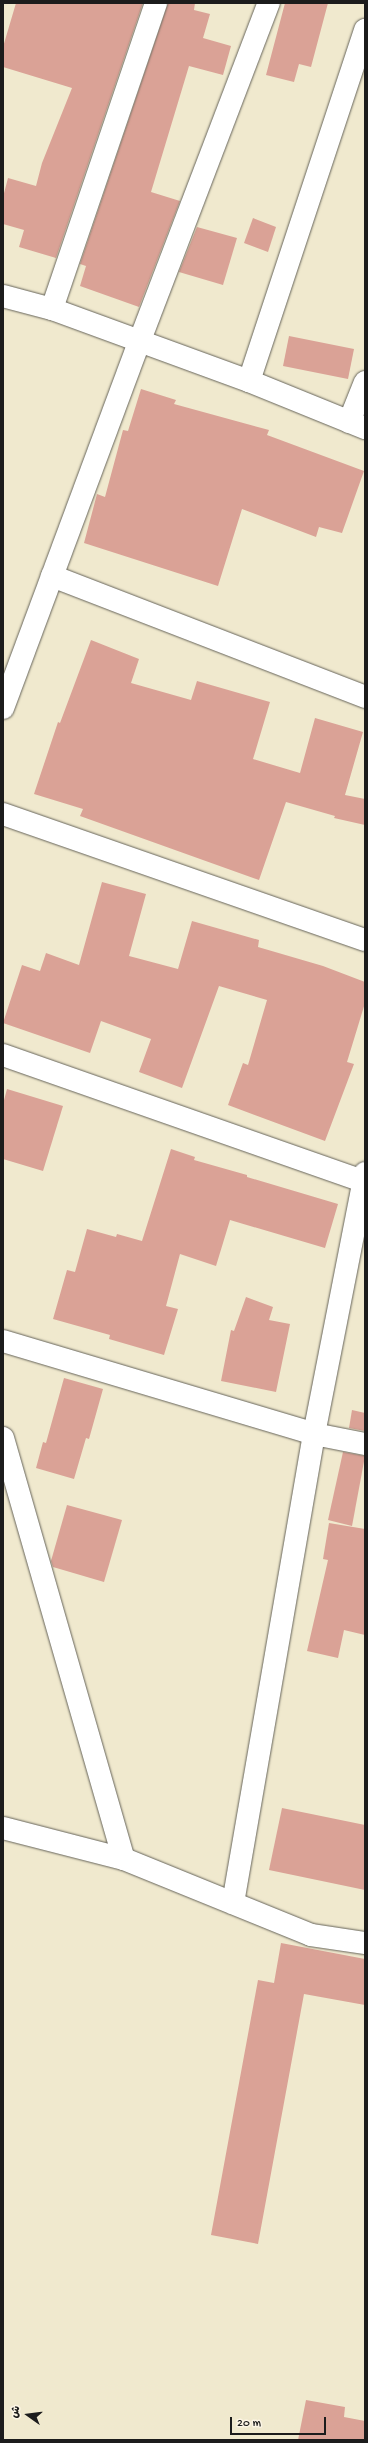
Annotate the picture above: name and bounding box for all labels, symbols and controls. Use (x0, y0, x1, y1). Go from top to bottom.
north arrow (8, 2395, 48, 2435)
text: ش (9, 2405, 24, 2419)
scale bar (232, 2409, 328, 2435)
text: 20 m (237, 2417, 261, 2431)

